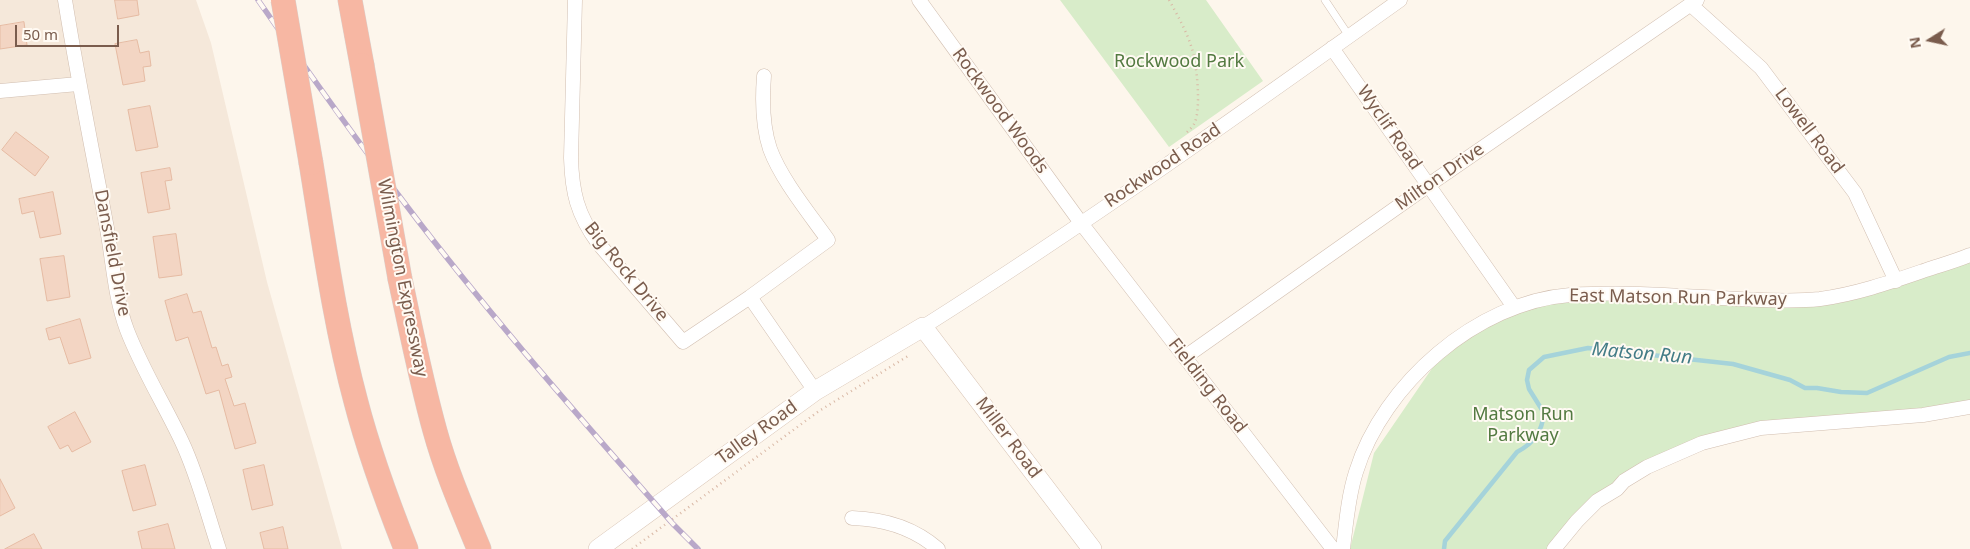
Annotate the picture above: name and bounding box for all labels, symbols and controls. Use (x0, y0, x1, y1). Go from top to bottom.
scale bar (18, 15, 121, 47)
north arrow (1905, 15, 1955, 65)
text: 50 m (23, 24, 58, 44)
text: N (1904, 35, 1925, 50)
street label: Rockwood Woods (947, 44, 1053, 178)
park label: Rockwood Park (1114, 51, 1244, 73)
street label: Wyclif Road (1352, 82, 1426, 174)
street label: Lowell Road (1770, 84, 1848, 178)
street label: Rockwood Road (1101, 119, 1225, 213)
street label: Milton Drive (1391, 139, 1489, 215)
street label: Wilmington Expressway (372, 177, 432, 379)
street label: Dansfield Drive (89, 188, 135, 318)
street label: Big Rock Drive (579, 218, 673, 326)
street label: East Matson Run Parkway (1569, 285, 1787, 311)
street label: Fielding Road (1163, 334, 1251, 438)
water label: Matson Run (1591, 338, 1693, 370)
street label: Miller Road (971, 393, 1045, 483)
street label: Talley Road (712, 396, 802, 470)
park label: Matson Run Parkway (1472, 404, 1574, 446)

